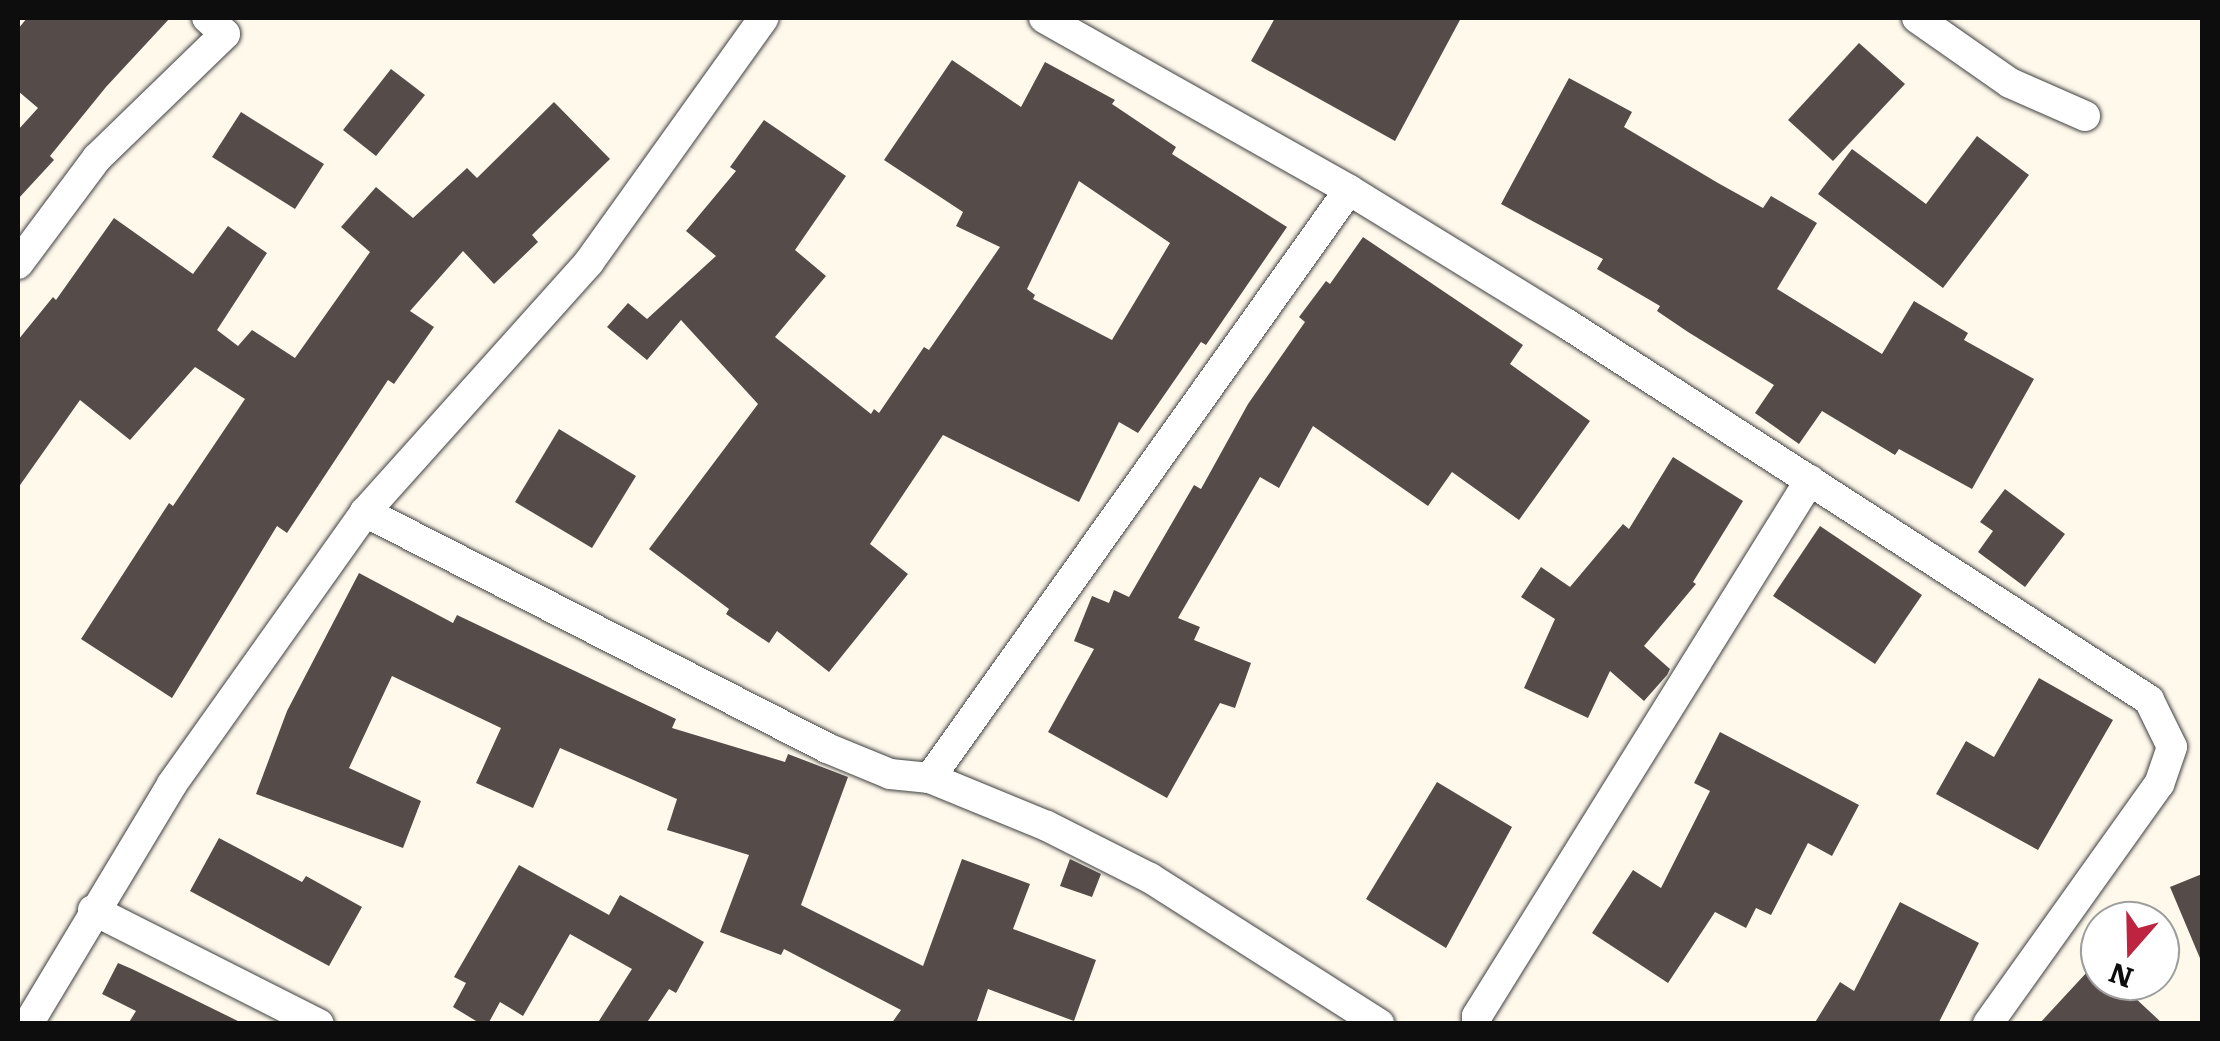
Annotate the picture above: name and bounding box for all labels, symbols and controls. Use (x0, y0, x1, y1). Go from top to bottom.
north arrow (2080, 901, 2180, 1001)
text: N (2102, 954, 2139, 1001)

